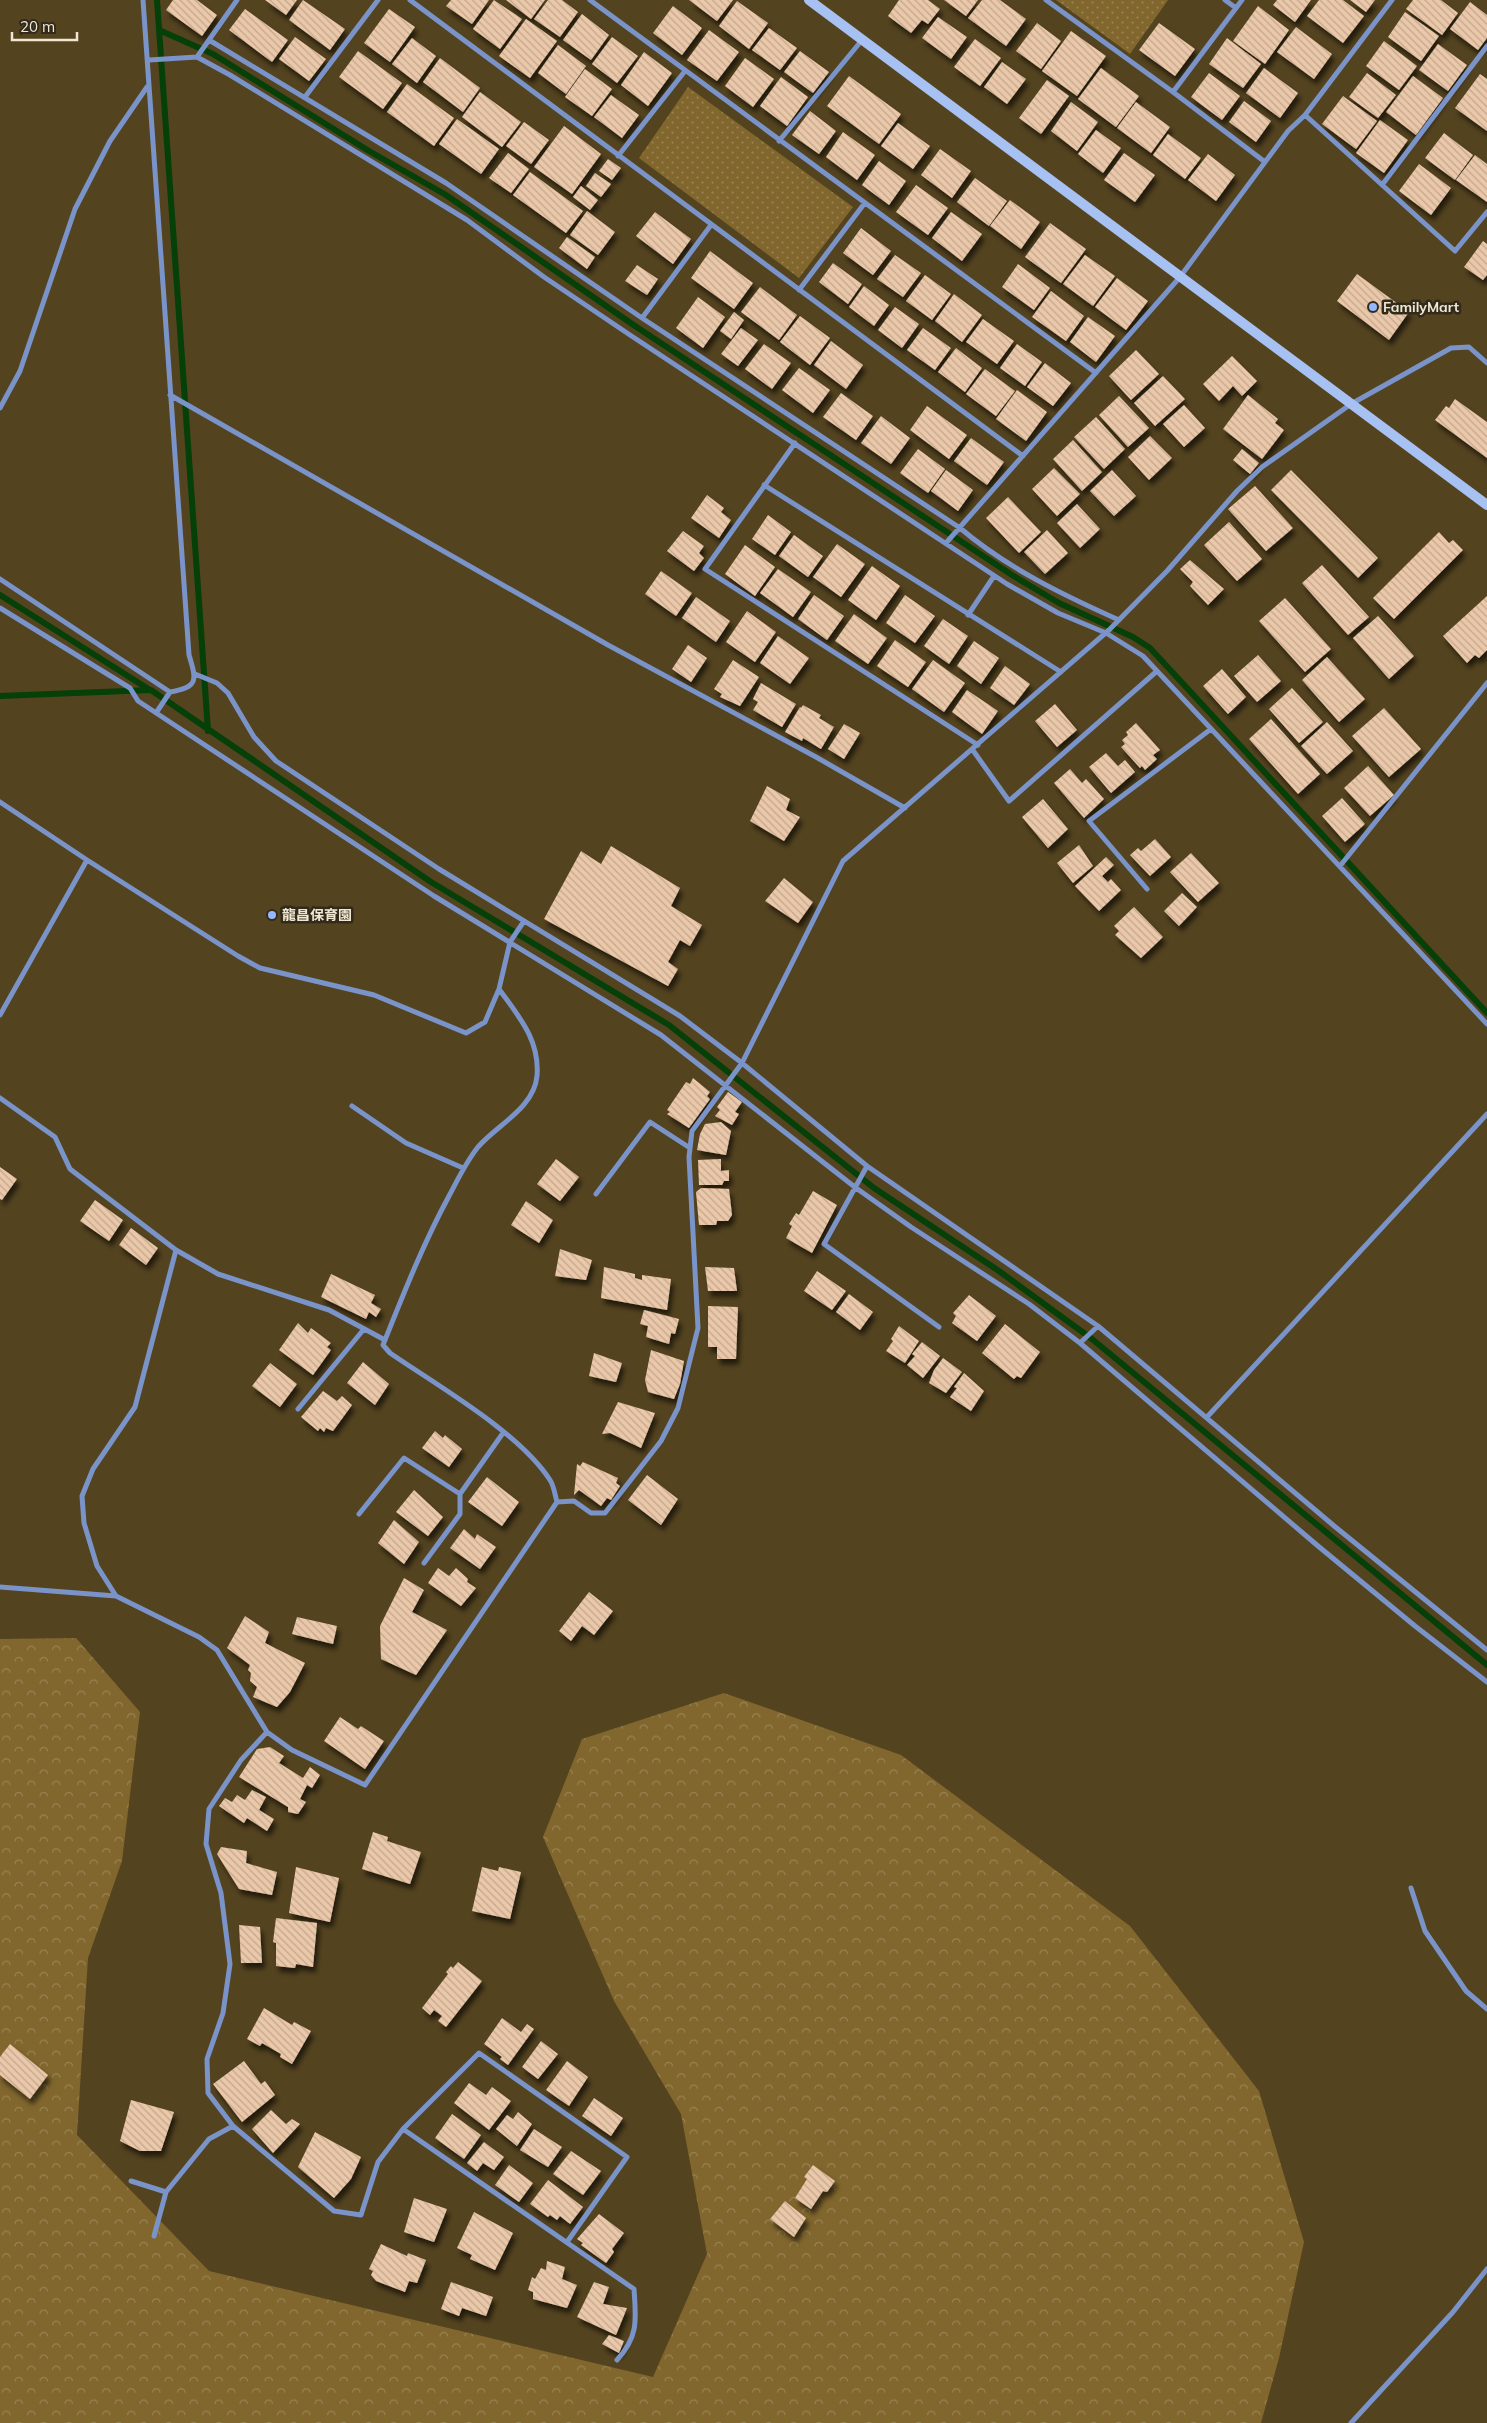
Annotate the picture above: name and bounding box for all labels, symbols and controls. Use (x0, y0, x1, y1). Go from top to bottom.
scale bar (12, 10, 78, 42)
text: 20 m (20, 17, 55, 36)
place label: FamilyMart (1383, 298, 1460, 316)
marker: FamilyMart (1367, 301, 1379, 313)
place label: 龍昌保育園 (282, 906, 352, 924)
marker: 龍昌保育園 (266, 909, 278, 921)

